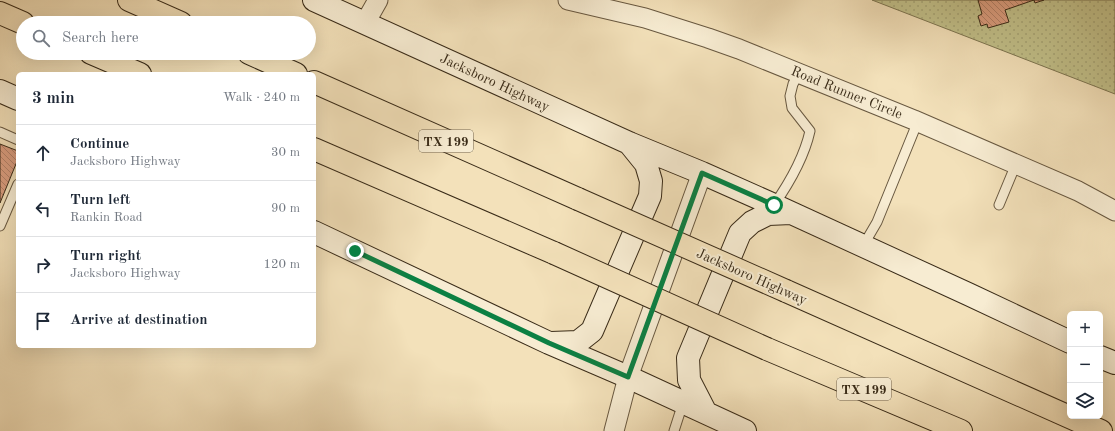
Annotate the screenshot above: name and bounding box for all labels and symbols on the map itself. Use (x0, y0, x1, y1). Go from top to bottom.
street label: Jacksboro Highway (438, 51, 552, 115)
street label: Road Runner Circle (789, 64, 904, 122)
road number: TX 199 (419, 130, 473, 152)
route start (765, 196, 783, 214)
route end (346, 242, 364, 260)
street label: Jacksboro Highway (694, 246, 809, 308)
road number: TX 199 (837, 378, 891, 400)

